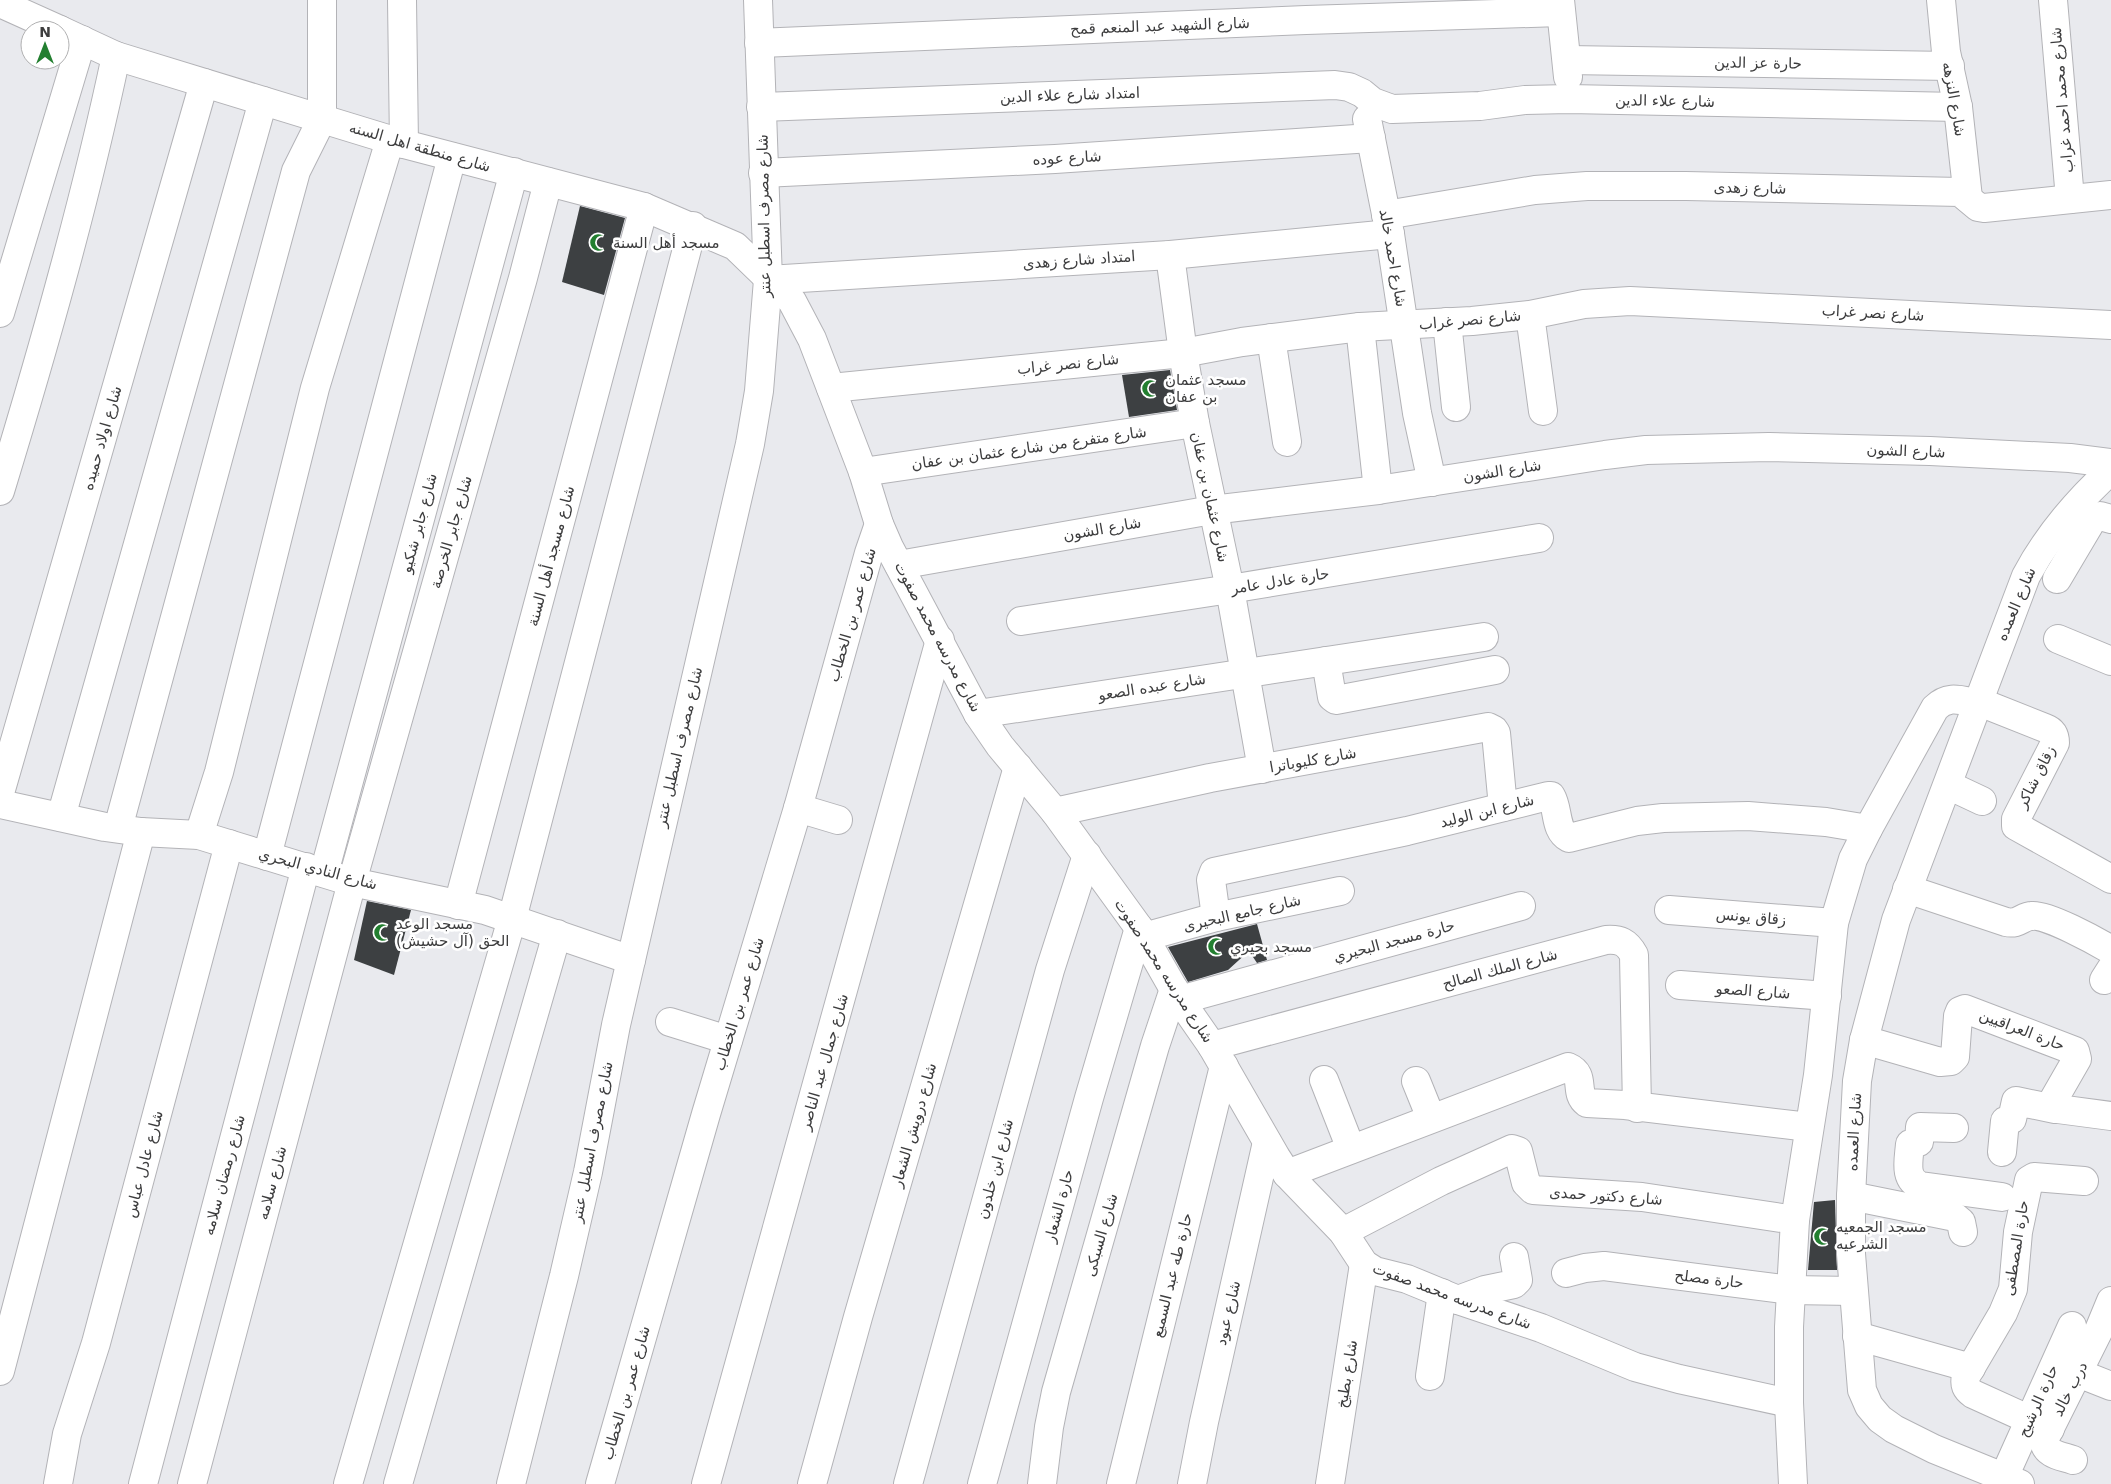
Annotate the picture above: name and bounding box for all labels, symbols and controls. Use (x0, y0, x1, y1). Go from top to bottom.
street label: شارع الشهيد عبد المنعم قمح (1070, 14, 1250, 38)
north arrow (20, 20, 70, 70)
text: N (39, 24, 51, 40)
street label: شارع محمد احمد غراب (2047, 26, 2077, 174)
street label: حارة عز الدين (1714, 53, 1802, 73)
street label: شارع النزهه (1939, 60, 1969, 138)
street label: امتداد شارع علاء الدين (1000, 84, 1140, 106)
street label: شارع علاء الدين (1615, 91, 1715, 111)
street label: شارع منطقة اهل السنه (347, 118, 493, 176)
street label: شارع مصرف اسطبل عنتر (754, 134, 774, 299)
street label: شارع عوده (1032, 147, 1102, 169)
street label: شارع زهدى (1713, 178, 1787, 198)
street label: شارع احمد خالد (1376, 208, 1410, 308)
mosque icon: مسجد أهل السنة (589, 233, 609, 253)
place label: مسجد أهل السنة (613, 233, 720, 252)
street label: امتداد شارع زهدى (1022, 247, 1136, 273)
street label: شارع نصر غراب (1821, 301, 1925, 325)
street label: شارع نصر غراب (1418, 307, 1522, 333)
street label: شارع نصر غراب (1016, 350, 1120, 378)
place label: مسجد عثمان بن عفان (1165, 371, 1246, 406)
mosque icon: مسجد عثمان بن عفان (1141, 379, 1161, 399)
street label: شارع اولاد حميده (79, 384, 125, 492)
street label: شارع متفرع من شارع عثمان بن عفان (910, 423, 1148, 473)
street label: شارع عثمان بن عفان (1187, 430, 1233, 564)
street label: شارع الشون (1866, 441, 1946, 461)
street label: شارع الشون (1462, 456, 1542, 486)
street label: شارع جابر شكيو (397, 471, 441, 576)
street label: شارع جابر الخرصة (426, 473, 476, 591)
street label: شارع مسجد أهل السنة (523, 484, 578, 628)
street label: شارع الشون (1062, 513, 1142, 545)
street label: شارع عمر بن الخطاب (824, 546, 880, 684)
street label: شارع مدرسه محمد صفوت (891, 559, 985, 715)
street label: حارة عادل عامر (1229, 564, 1331, 598)
street label: شارع العمده (1992, 564, 2040, 644)
street label: شارع مصرف اسطبل عنتر (652, 665, 706, 830)
street label: شارع عبده الصعو (1096, 670, 1207, 705)
street label: زقاق شاكر (2012, 743, 2059, 812)
street label: شارع كليوباترا (1268, 744, 1358, 776)
street label: شارع ابن الوليد (1438, 791, 1536, 831)
street label: شارع النادي البحري (256, 845, 379, 894)
street label: شارع جامع البحيرى (1181, 891, 1303, 935)
street label: شارع مدرسه محمد صفوت (1111, 896, 1217, 1046)
street label: زقاق يونس (1715, 905, 1787, 929)
place label: مسجد الوعد الحق (آل حشيش) (396, 915, 510, 950)
street label: حارة مسجد البحيري (1331, 916, 1457, 967)
mosque icon: مسجد الوعد الحق (آل حشيش) (372, 923, 392, 943)
street label: شارع عمر بن الخطاب (710, 935, 768, 1073)
mosque icon: مسجد بحيري (1206, 937, 1226, 957)
place label: مسجد بحيري (1230, 938, 1312, 957)
street label: شارع الملك الصالح (1440, 945, 1560, 993)
street label: شارع الصعو (1714, 979, 1791, 1003)
street label: شارع جمال عبد الناصر (796, 992, 852, 1133)
street label: حارة العراقيين (1977, 1006, 2067, 1054)
street label: شارع مصرف اسطبل عنتر (567, 1060, 616, 1225)
street label: شارع درويش الشعار (887, 1061, 940, 1190)
street label: شارع العمده (1843, 1092, 1865, 1172)
street label: شارع عادل عباس (121, 1108, 167, 1220)
street label: شارع رمضان سلامه (199, 1113, 249, 1237)
street label: شارع ابن خلدون (973, 1117, 1017, 1221)
street label: شارع سلامه (254, 1144, 290, 1222)
street label: حارة الشعار (1040, 1168, 1077, 1245)
street label: شارع دكتور حمدى (1549, 1183, 1663, 1209)
street label: شارع السبكى (1081, 1191, 1121, 1279)
street label: حارة المصطفى (2000, 1199, 2032, 1297)
street label: حارة طه عبد السميع (1148, 1211, 1196, 1339)
place label: مسجد الجمعيه الشرعيه (1836, 1218, 1927, 1253)
mosque icon: مسجد الجمعيه الشرعيه (1812, 1226, 1832, 1246)
street label: شارع مدرسه محمد صفوت (1370, 1259, 1534, 1333)
street label: حارة مصلح (1673, 1266, 1745, 1292)
street label: شارع عبود (1212, 1279, 1244, 1347)
street label: شارع عمر بن الخطاب (598, 1324, 654, 1462)
street label: شارع بطيخ (1333, 1339, 1361, 1409)
street label: درب خالد (2049, 1359, 2091, 1419)
street label: حارة الرشيح (2014, 1362, 2062, 1440)

